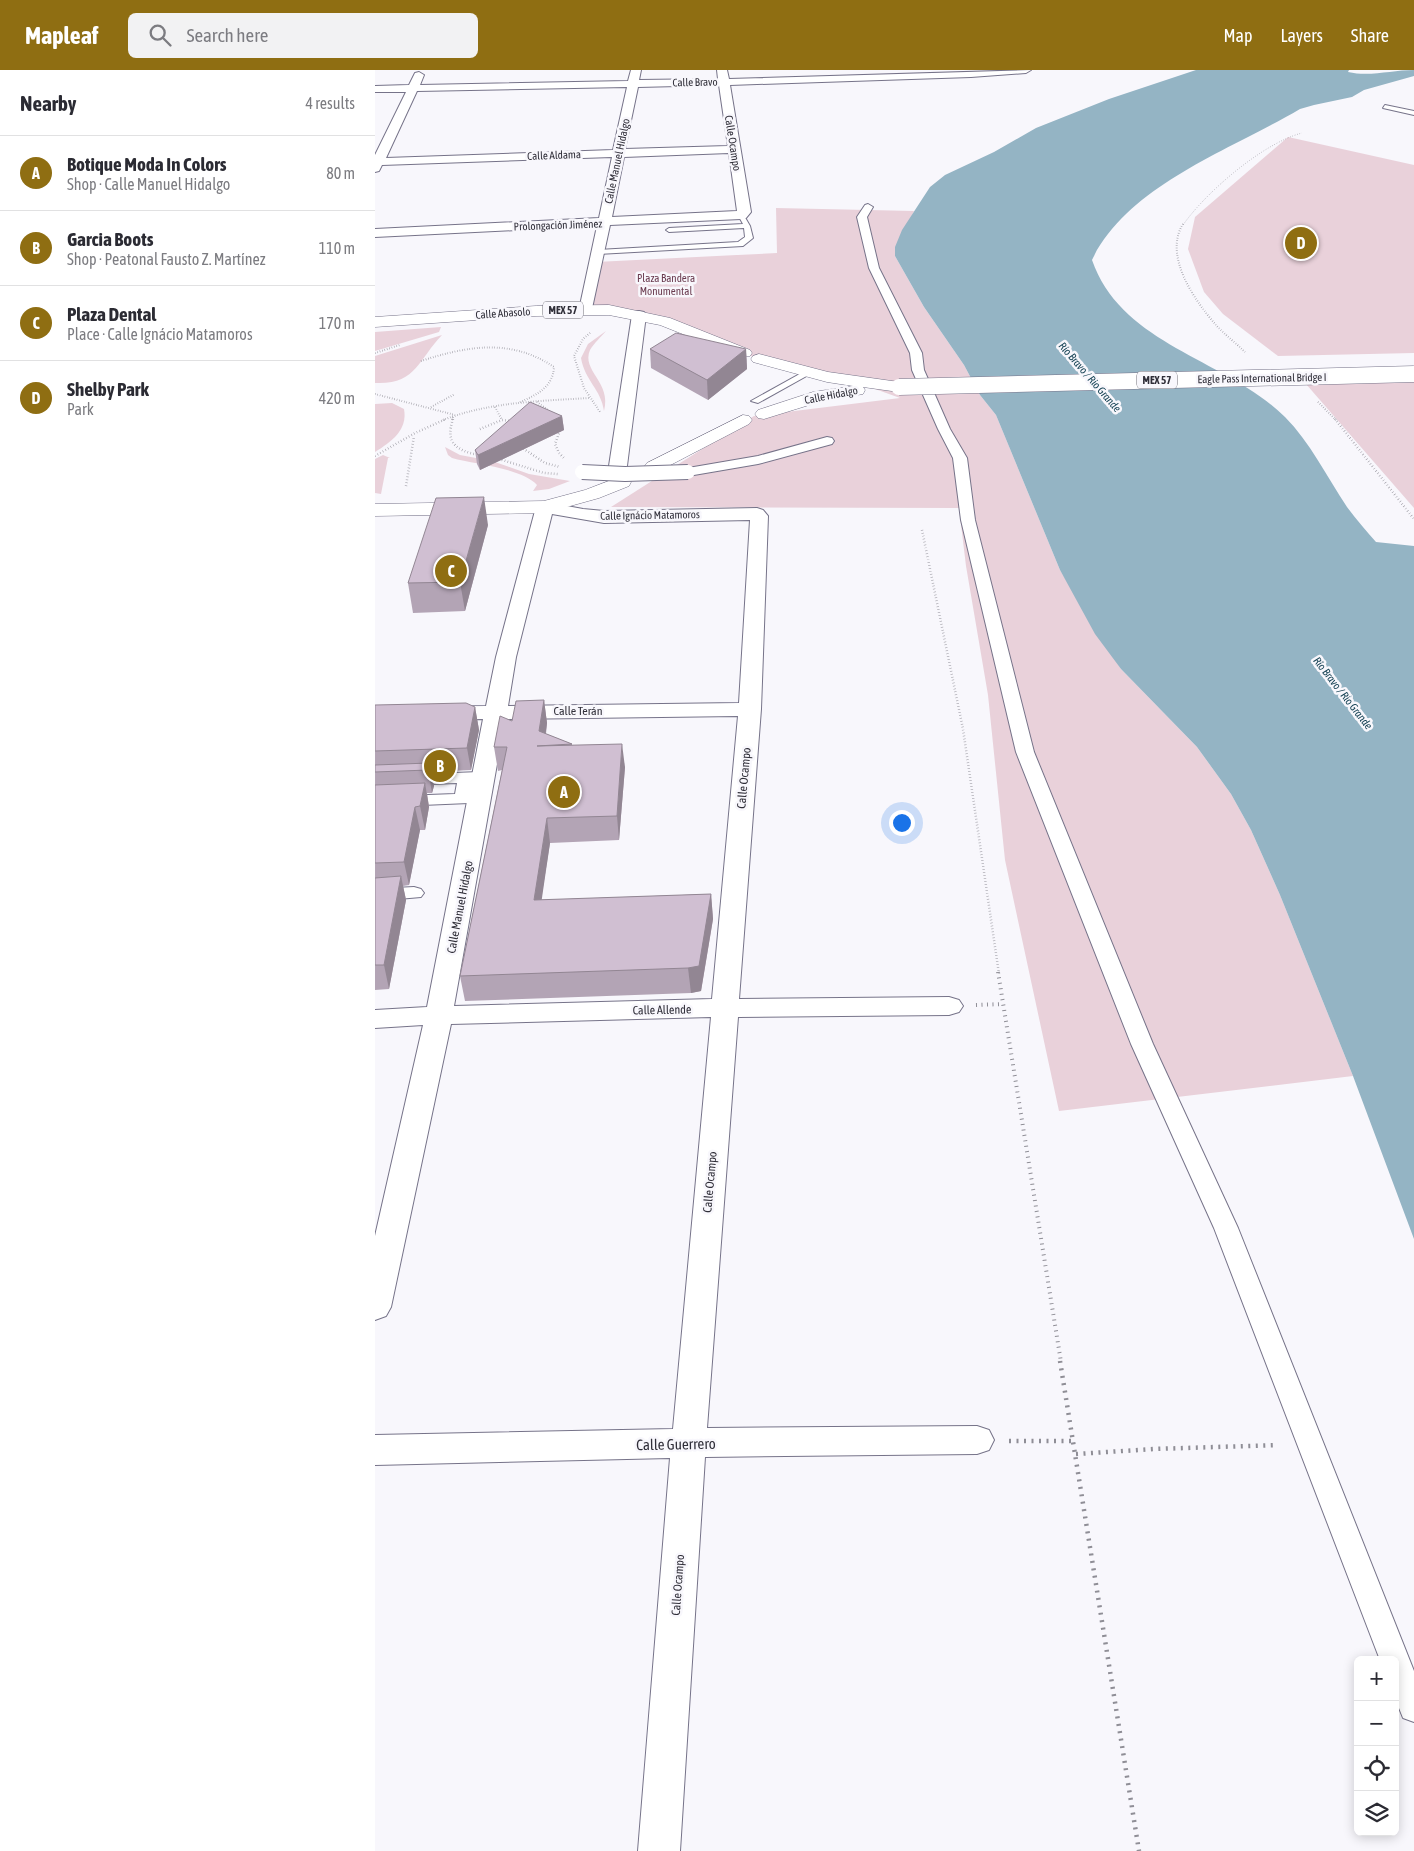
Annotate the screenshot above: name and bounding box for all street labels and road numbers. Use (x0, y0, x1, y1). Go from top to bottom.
street label: Calle Bravo (672, 76, 718, 88)
street label: Calle Ocampo (723, 114, 743, 172)
street label: Calle Manuel Hidalgo (602, 117, 632, 205)
street label: Calle Aldama (527, 148, 581, 162)
street label: Prolongación Jiménez (514, 217, 603, 233)
road number: MEX 57 (543, 302, 583, 318)
street label: Calle Abasolo (475, 305, 531, 321)
street label: Eagle Pass International Bridge I (1197, 371, 1327, 385)
road number: MEX 57 (1137, 372, 1177, 388)
street label: Calle Hidalgo (803, 384, 859, 406)
street label: Calle Ignácio Matamoros (600, 508, 700, 522)
street label: Calle Terán (553, 704, 603, 718)
street label: Calle Ocampo (734, 746, 754, 809)
street label: Calle Manuel Hidalgo (444, 859, 476, 955)
street label: Calle Allende (632, 1002, 692, 1018)
street label: Calle Ocampo (700, 1150, 720, 1213)
street label: Calle Guerrero (636, 1435, 716, 1453)
street label: Calle Ocampo (669, 1554, 687, 1616)

